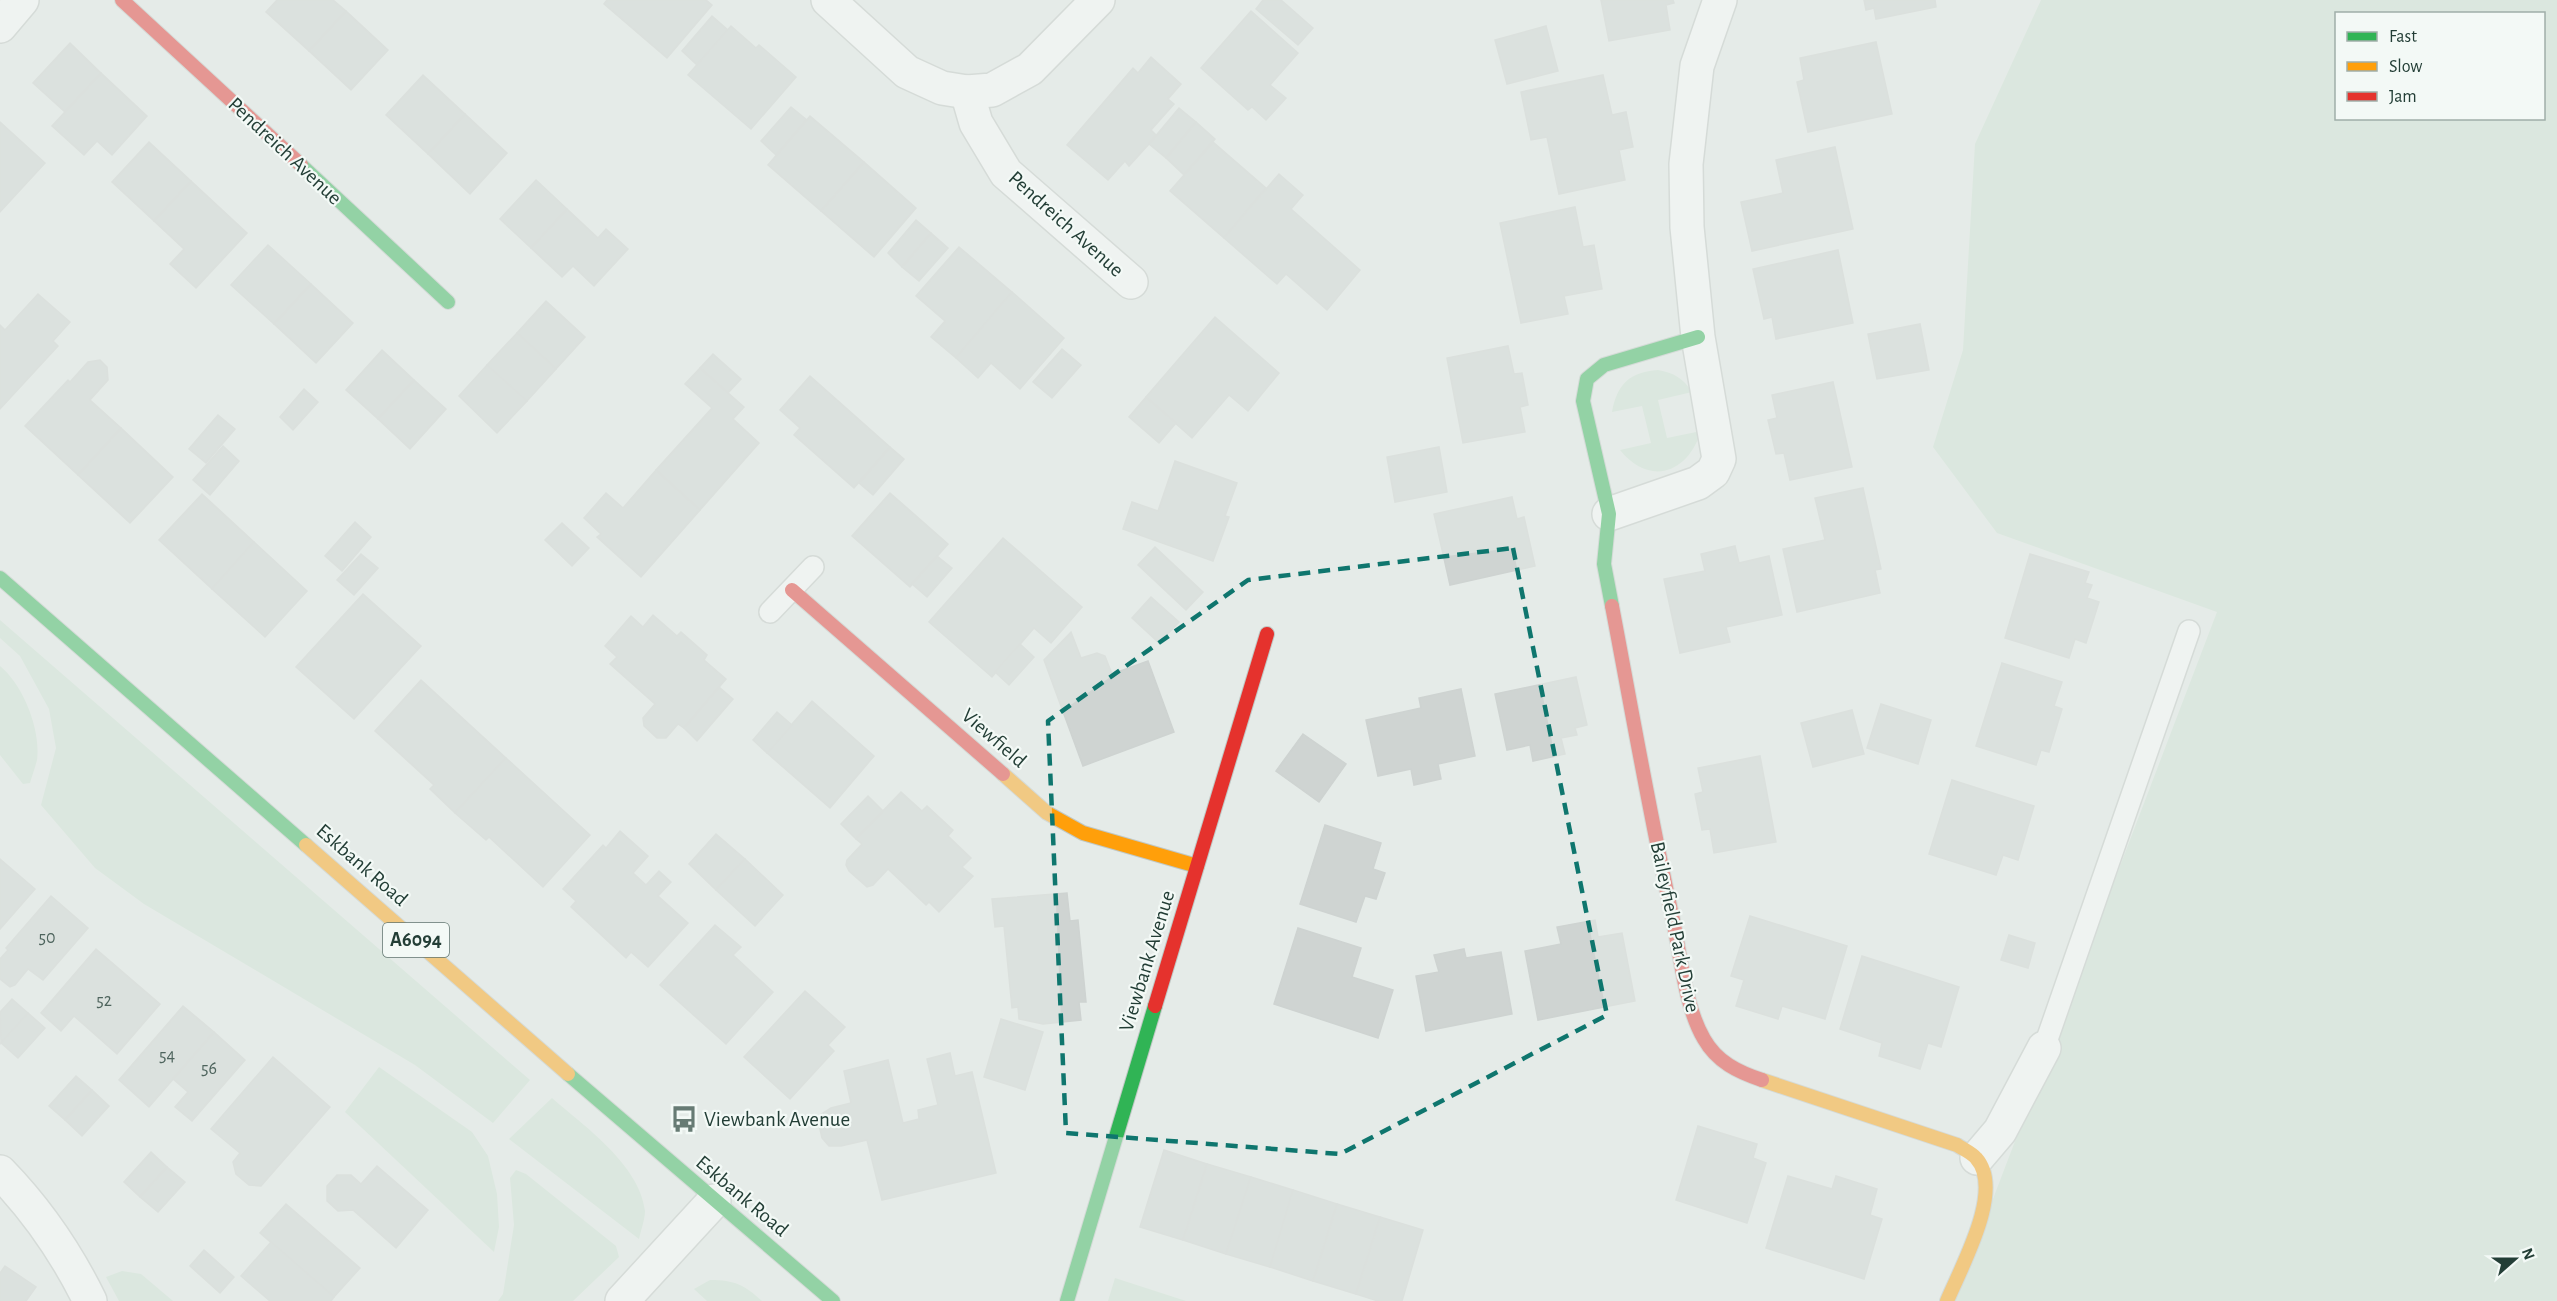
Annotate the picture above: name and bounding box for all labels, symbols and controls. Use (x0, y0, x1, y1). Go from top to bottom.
legend (2335, 12, 2545, 120)
text: Fast (2389, 28, 2417, 46)
text: Slow (2389, 58, 2422, 76)
text: Jam (2389, 88, 2417, 106)
street label: Pendreich Avenue (224, 93, 346, 209)
street label: Pendreich Avenue (1004, 167, 1128, 281)
street label: Viewfield (958, 704, 1030, 772)
street label: Eskbank Road (312, 820, 412, 910)
street label: Baileyfield Park Drive (1647, 840, 1703, 1014)
street label: Viewbank Avenue (1116, 888, 1178, 1034)
road number: A6094 (383, 923, 449, 957)
house number: 50 (38, 929, 56, 947)
house number: 52 (96, 992, 112, 1010)
house number: 54 (159, 1047, 175, 1065)
house number: 56 (201, 1060, 217, 1078)
bus stop icon: Viewbank Avenue (669, 1104, 699, 1134)
place label: Viewbank Avenue (704, 1109, 850, 1130)
street label: Eskbank Road (692, 1152, 792, 1241)
north arrow (2485, 1229, 2545, 1289)
text: N (2519, 1246, 2538, 1262)

